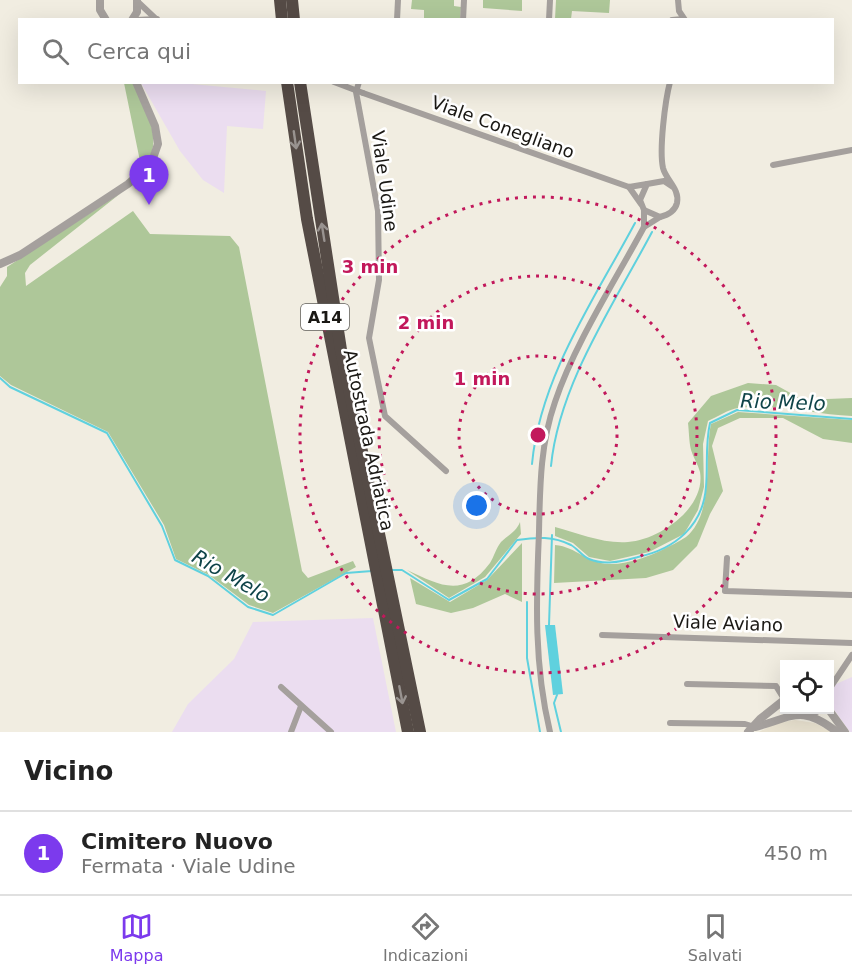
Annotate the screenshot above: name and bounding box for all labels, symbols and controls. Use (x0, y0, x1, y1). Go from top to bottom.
search box (18, 18, 834, 84)
icon: search (39, 35, 72, 68)
text: Cerca qui (87, 39, 191, 64)
street label: Viale Conegliano (429, 91, 577, 163)
street label: Viale Udine (368, 129, 402, 233)
one-way arrow (290, 130, 301, 150)
pin: 1 (130, 156, 168, 205)
one-way arrow (317, 223, 328, 242)
text: 3 min (342, 256, 398, 277)
road number: A14 (301, 304, 349, 330)
text: 2 min (398, 312, 454, 333)
street label: Autostrada Adriatica (340, 347, 398, 533)
text: 1 min (454, 368, 510, 389)
water label: Rio Melo (740, 389, 826, 415)
centre of rings (528, 425, 548, 445)
your location (462, 491, 491, 520)
water label: Rio Melo (188, 544, 274, 608)
street label: Viale Aviano (673, 611, 783, 635)
map controls (780, 660, 834, 714)
button: locate (780, 660, 834, 714)
one-way arrow (396, 684, 407, 704)
text: Vicino (24, 756, 113, 786)
text: Cimitero Nuovo (81, 829, 273, 854)
text: 1 (37, 841, 50, 865)
text: 450 m (764, 841, 828, 865)
text: Fermata · Viale Udine (81, 854, 296, 878)
tab: Mappa (110, 910, 163, 965)
tab: Indicazioni (383, 910, 468, 965)
tab: Salvati (688, 910, 742, 965)

